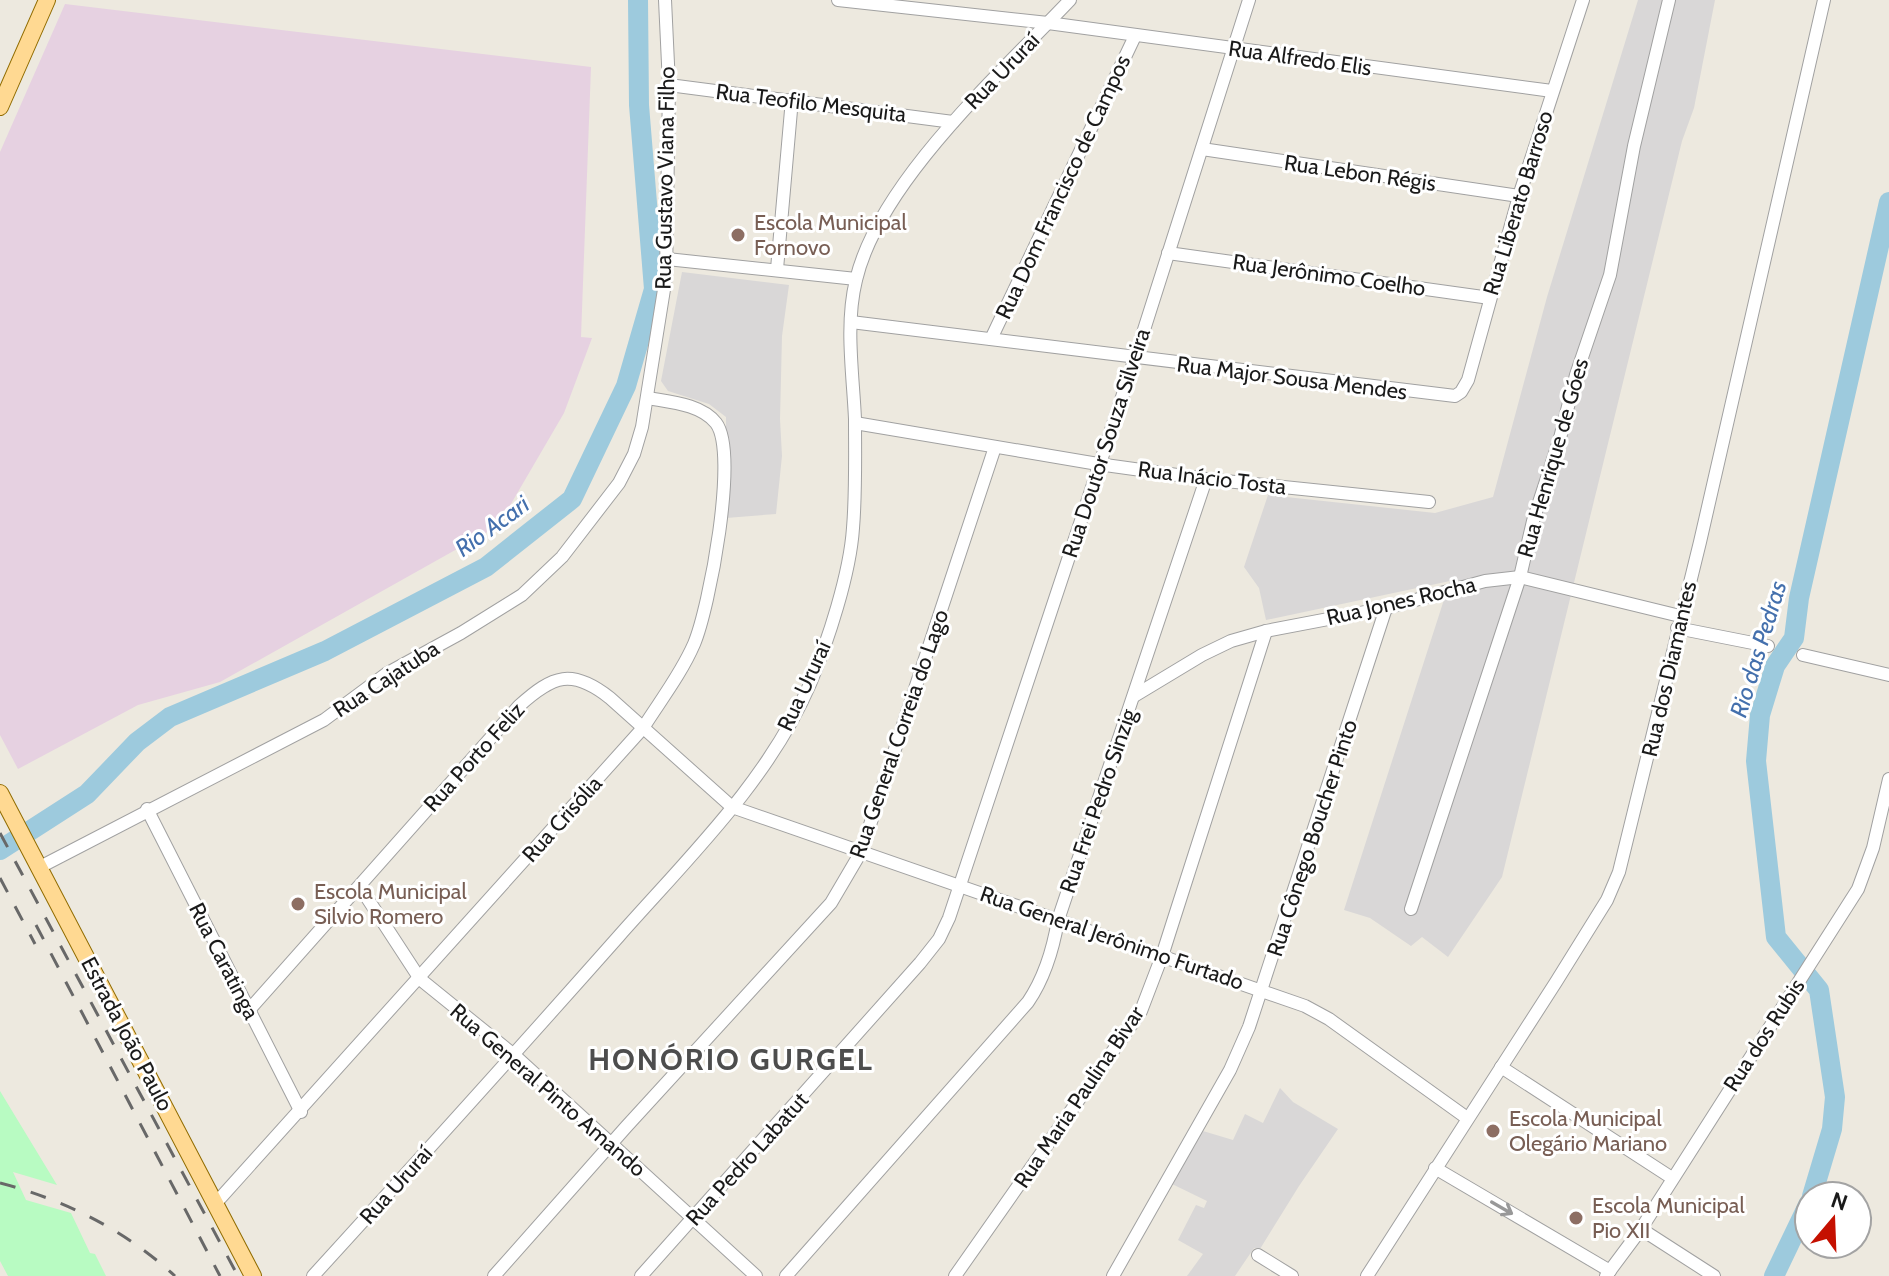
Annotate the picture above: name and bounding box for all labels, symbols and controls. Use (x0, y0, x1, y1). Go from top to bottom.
street label: Rua Ururaí (959, 27, 1045, 115)
street label: Rua Alfredo Elis (1227, 35, 1373, 81)
street label: Rua Dom Francisco de Campos (990, 51, 1136, 323)
street label: Rua Gustavo Viana Filho (650, 66, 680, 290)
street label: Rua Teofilo Mesquita (714, 78, 908, 128)
street label: Rua Liberato Barroso (1477, 108, 1559, 298)
street label: Rua Lebon Régis (1282, 149, 1438, 197)
place label: Escola Municipal Fornovo (754, 209, 907, 261)
marker: Escola Municipal Fornovo (729, 226, 747, 244)
street label: Rua Jerônimo Coelho (1231, 248, 1427, 302)
street label: Rua Doutor Souza Silveira (1056, 325, 1156, 561)
street label: Rua Major Sousa Mendes (1175, 350, 1409, 406)
street label: Rua Henrique de Góes (1512, 355, 1594, 561)
street label: Rua Inácio Tosta (1136, 456, 1288, 501)
water label: Rio Acari (449, 489, 535, 563)
street label: Rua Jones Rocha (1324, 571, 1479, 631)
water label: Rio das Pedras (1724, 577, 1792, 721)
street label: Rua dos Diamantes (1636, 579, 1702, 759)
street label: Rua General Correia do Lago (844, 606, 954, 862)
street label: Rua Cajatuba (328, 635, 444, 723)
street label: Rua Ururaí (771, 636, 837, 735)
street label: Rua Porto Feliz (418, 697, 530, 817)
street label: Rua Frei Pedro Sinzig (1054, 704, 1143, 897)
street label: Rua Cônego Boucher Pinto (1261, 716, 1363, 960)
street label: Rua Crisólia (516, 770, 608, 868)
place label: Escola Municipal Silvio Romero (314, 878, 467, 930)
street label: Rua General Jerônimo Furtado (977, 880, 1247, 996)
marker: Escola Municipal Silvio Romero (289, 895, 307, 913)
street label: Rua Caratinga (183, 898, 265, 1024)
street label: Estrada João Paulo (75, 953, 179, 1115)
street label: Rua dos Rubis (1718, 974, 1810, 1096)
street label: Rua General Pinto Amando (445, 998, 651, 1182)
street label: Rua Maria Paulina Bivar (1008, 1001, 1150, 1193)
district label: HONÓRIO GURGEL (588, 1041, 874, 1078)
street label: Rua Pedro Labatut (680, 1086, 814, 1231)
place label: Escola Municipal Olegário Mariano (1509, 1105, 1667, 1157)
marker: Escola Municipal Olegário Mariano (1484, 1122, 1502, 1140)
street label: Rua Ururaí (354, 1140, 438, 1230)
north arrow (1793, 1180, 1873, 1260)
text: N (1828, 1186, 1851, 1217)
place label: Escola Municipal Pio XII (1592, 1192, 1745, 1244)
one-way arrow (1490, 1200, 1513, 1216)
marker: Escola Municipal Pio XII (1567, 1209, 1585, 1227)

